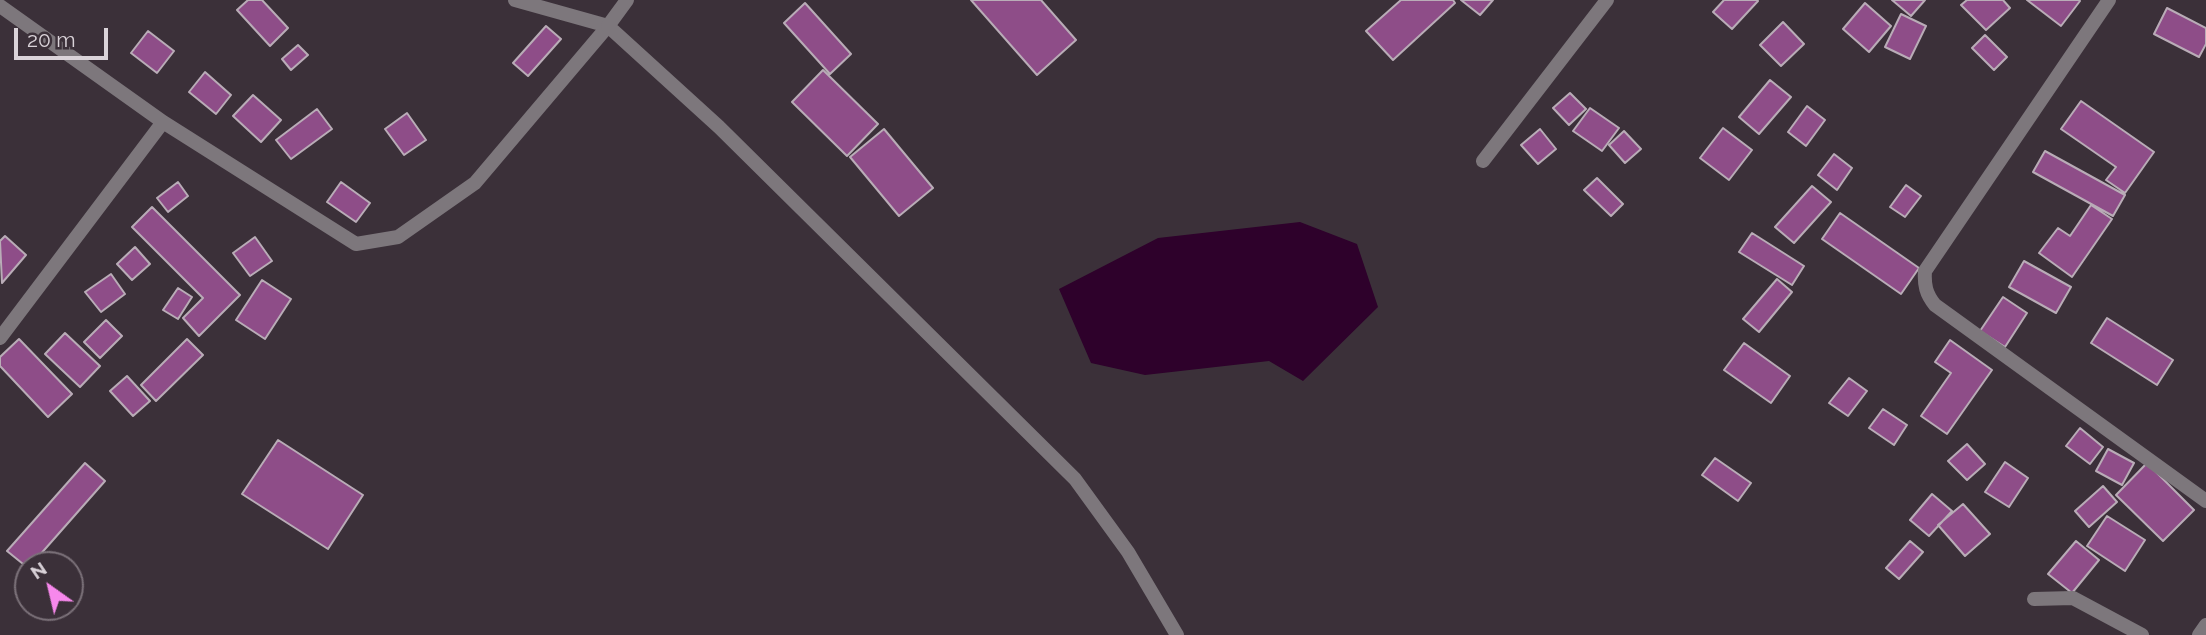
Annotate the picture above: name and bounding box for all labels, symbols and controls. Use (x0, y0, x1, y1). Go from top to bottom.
scale bar (18, 14, 112, 58)
text: 20 m (27, 27, 75, 52)
north arrow (14, 551, 84, 621)
text: N (26, 557, 51, 583)

